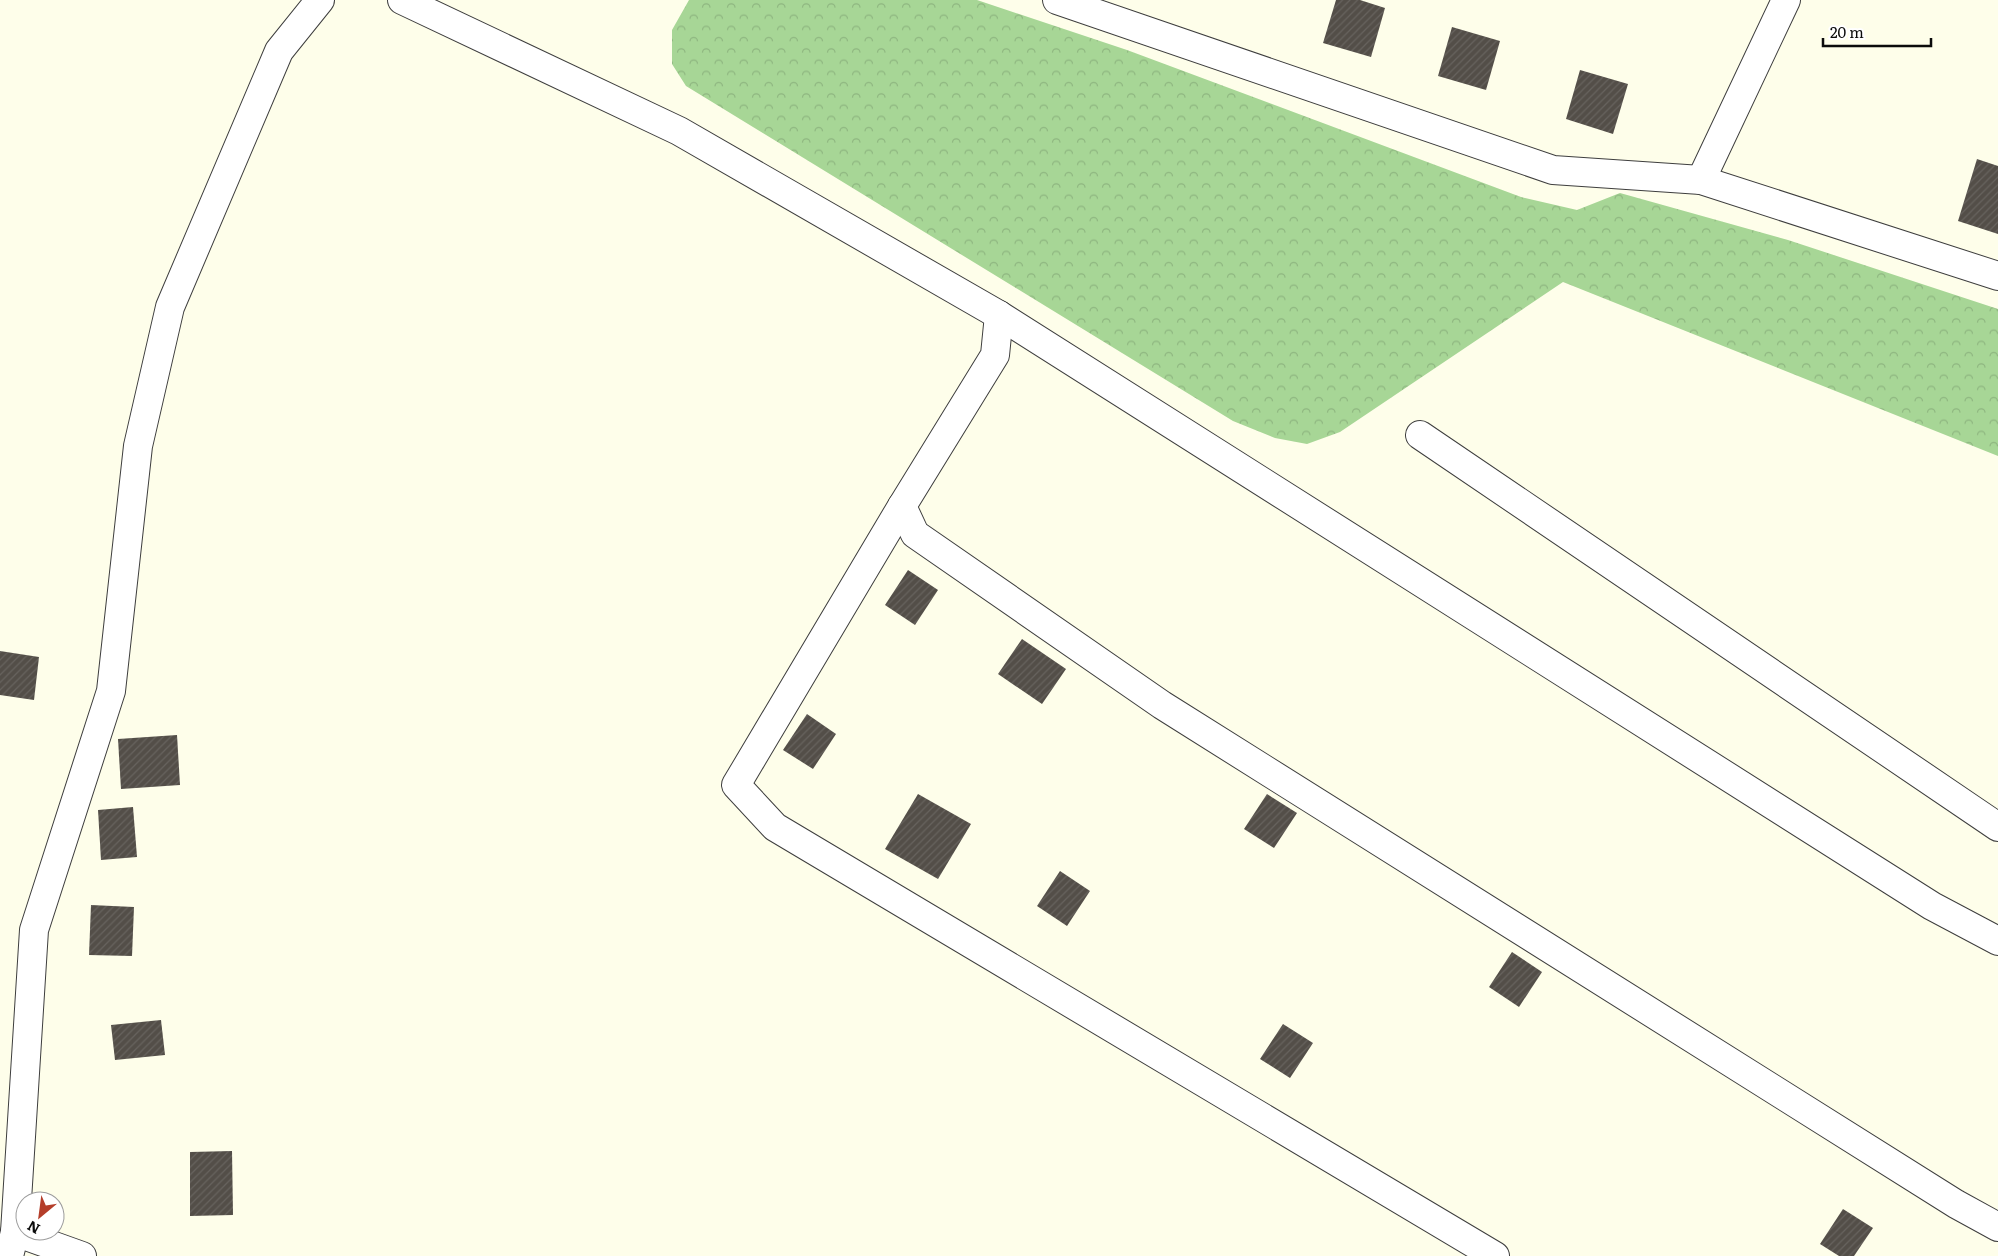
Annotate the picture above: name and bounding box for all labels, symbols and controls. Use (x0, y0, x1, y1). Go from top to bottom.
scale bar (1823, 15, 1930, 47)
text: 20 m (1830, 20, 1864, 43)
north arrow (15, 1191, 65, 1241)
text: N (23, 1217, 43, 1240)

